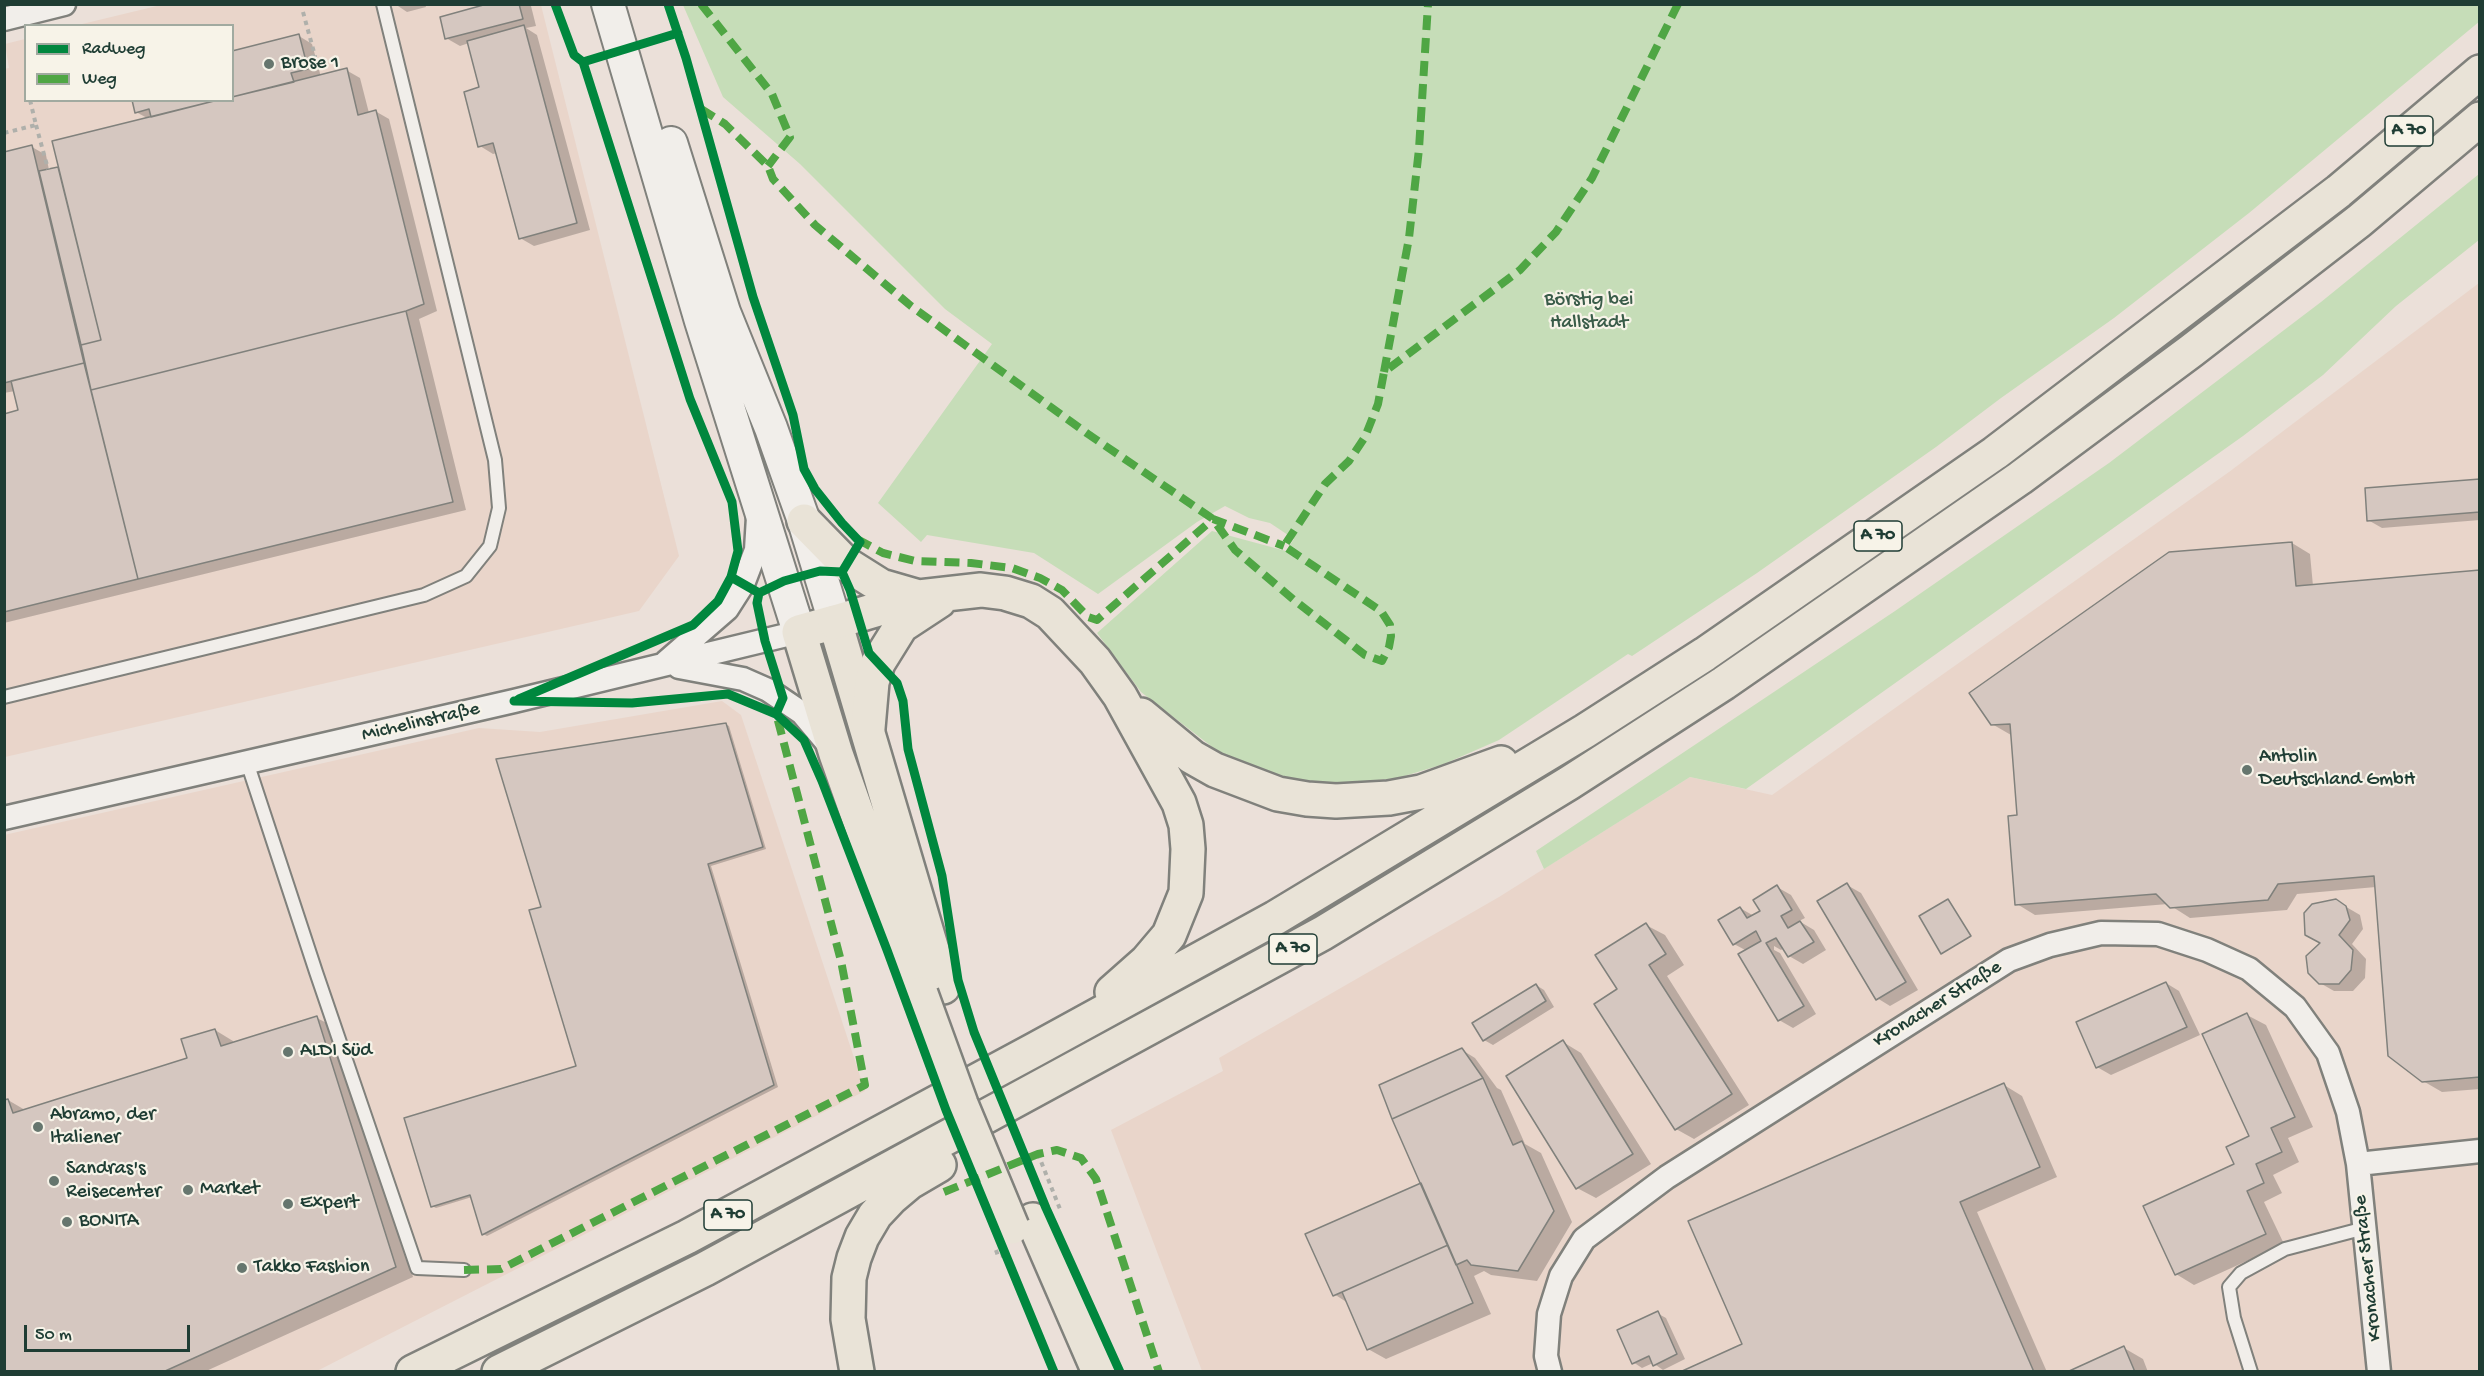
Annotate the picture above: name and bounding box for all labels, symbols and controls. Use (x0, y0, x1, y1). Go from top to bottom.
legend (24, 24, 234, 102)
text: Radweg (82, 39, 145, 60)
place label: Brose 1 (281, 52, 339, 76)
marker: Brose 1 (262, 57, 276, 71)
text: Weg (82, 69, 117, 90)
road number: A 70 (2385, 116, 2433, 146)
park label: Börstig bei Hallstadt (1545, 289, 1633, 336)
road number: A 70 (1854, 521, 1902, 551)
street label: Michelinstraße (360, 698, 482, 748)
place label: Antolin Deutschland GmbH (2259, 746, 2415, 793)
marker: Antolin Deutschland GmbH (2240, 763, 2254, 777)
road number: A 70 (1269, 934, 1317, 964)
street label: Kronacher Straße (1869, 956, 2007, 1054)
place label: ALDI Süd (300, 1040, 372, 1064)
marker: ALDI Süd (281, 1045, 295, 1059)
place label: Abramo, der Italiener (50, 1104, 155, 1151)
marker: Abramo, der Italiener (31, 1120, 45, 1134)
place label: Sandras's Reisecenter (66, 1158, 161, 1205)
marker: Sandras's Reisecenter (47, 1174, 61, 1188)
place label: Market (200, 1178, 259, 1202)
marker: Market (181, 1183, 195, 1197)
place label: Expert (300, 1192, 358, 1216)
street label: Kronacher Straße (2349, 1194, 2389, 1342)
marker: Expert (281, 1197, 295, 1211)
road number: A 70 (704, 1200, 752, 1230)
place label: BONITA (79, 1210, 139, 1234)
marker: BONITA (60, 1215, 74, 1229)
place label: Takko Fashion (254, 1256, 369, 1280)
marker: Takko Fashion (235, 1261, 249, 1275)
scale bar (27, 1313, 194, 1351)
text: 50 m (35, 1325, 72, 1346)

